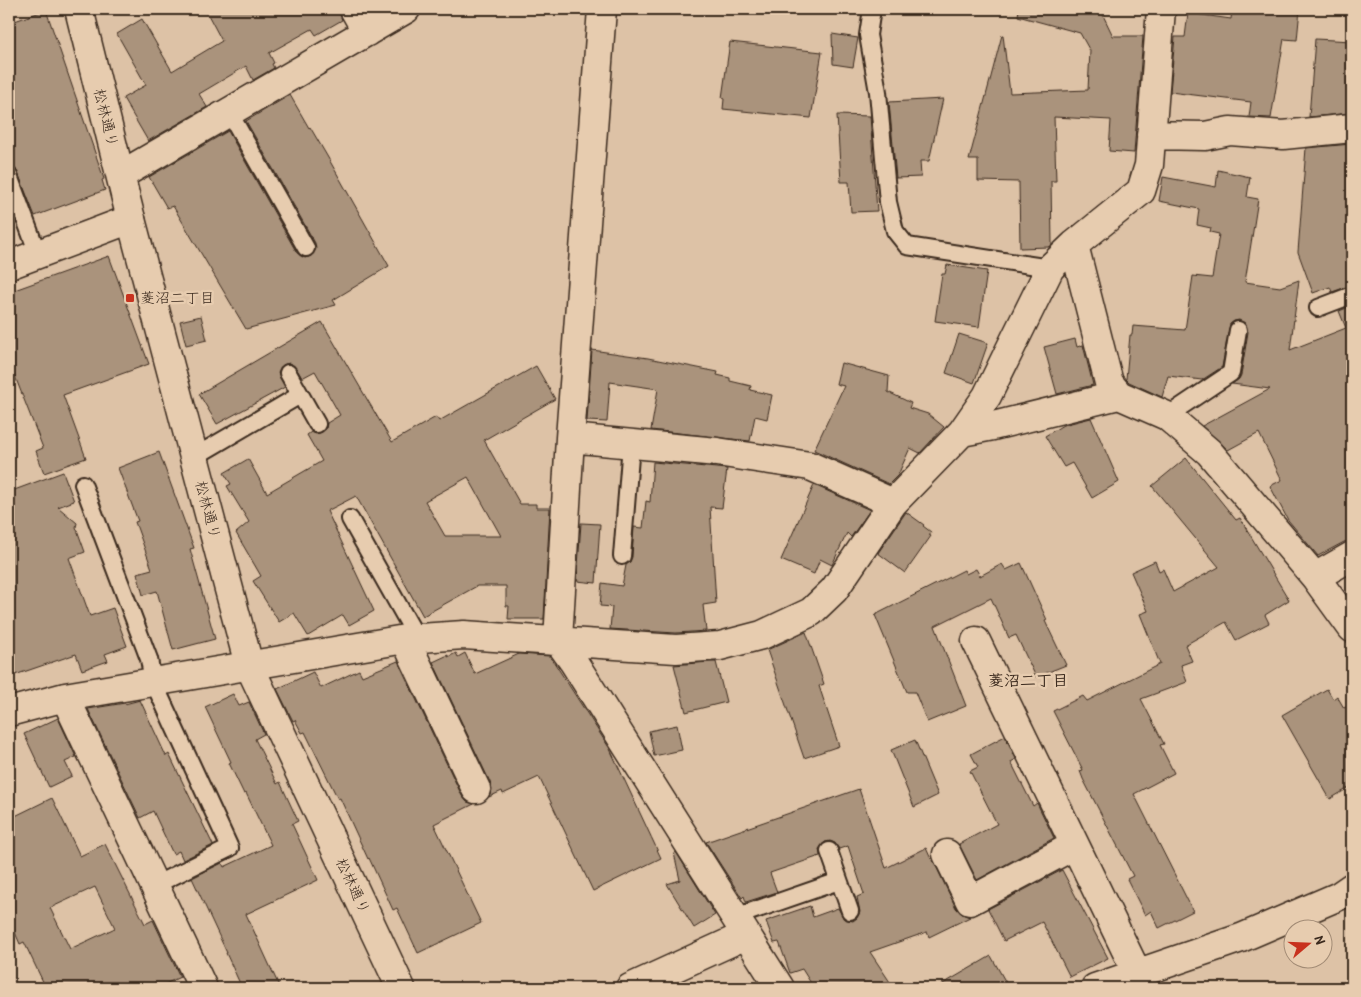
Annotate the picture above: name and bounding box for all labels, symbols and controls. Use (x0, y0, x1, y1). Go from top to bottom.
street label: 松林通り (89, 86, 124, 150)
place label: 菱沼二丁目 (140, 287, 215, 308)
marker: 菱沼二丁目 (124, 292, 136, 304)
street label: 松林通り (191, 478, 226, 542)
district label: 菱沼二丁目 (988, 669, 1068, 691)
street label: 松林通り (331, 854, 376, 917)
north arrow (1284, 920, 1334, 970)
text: N (1311, 933, 1331, 947)

